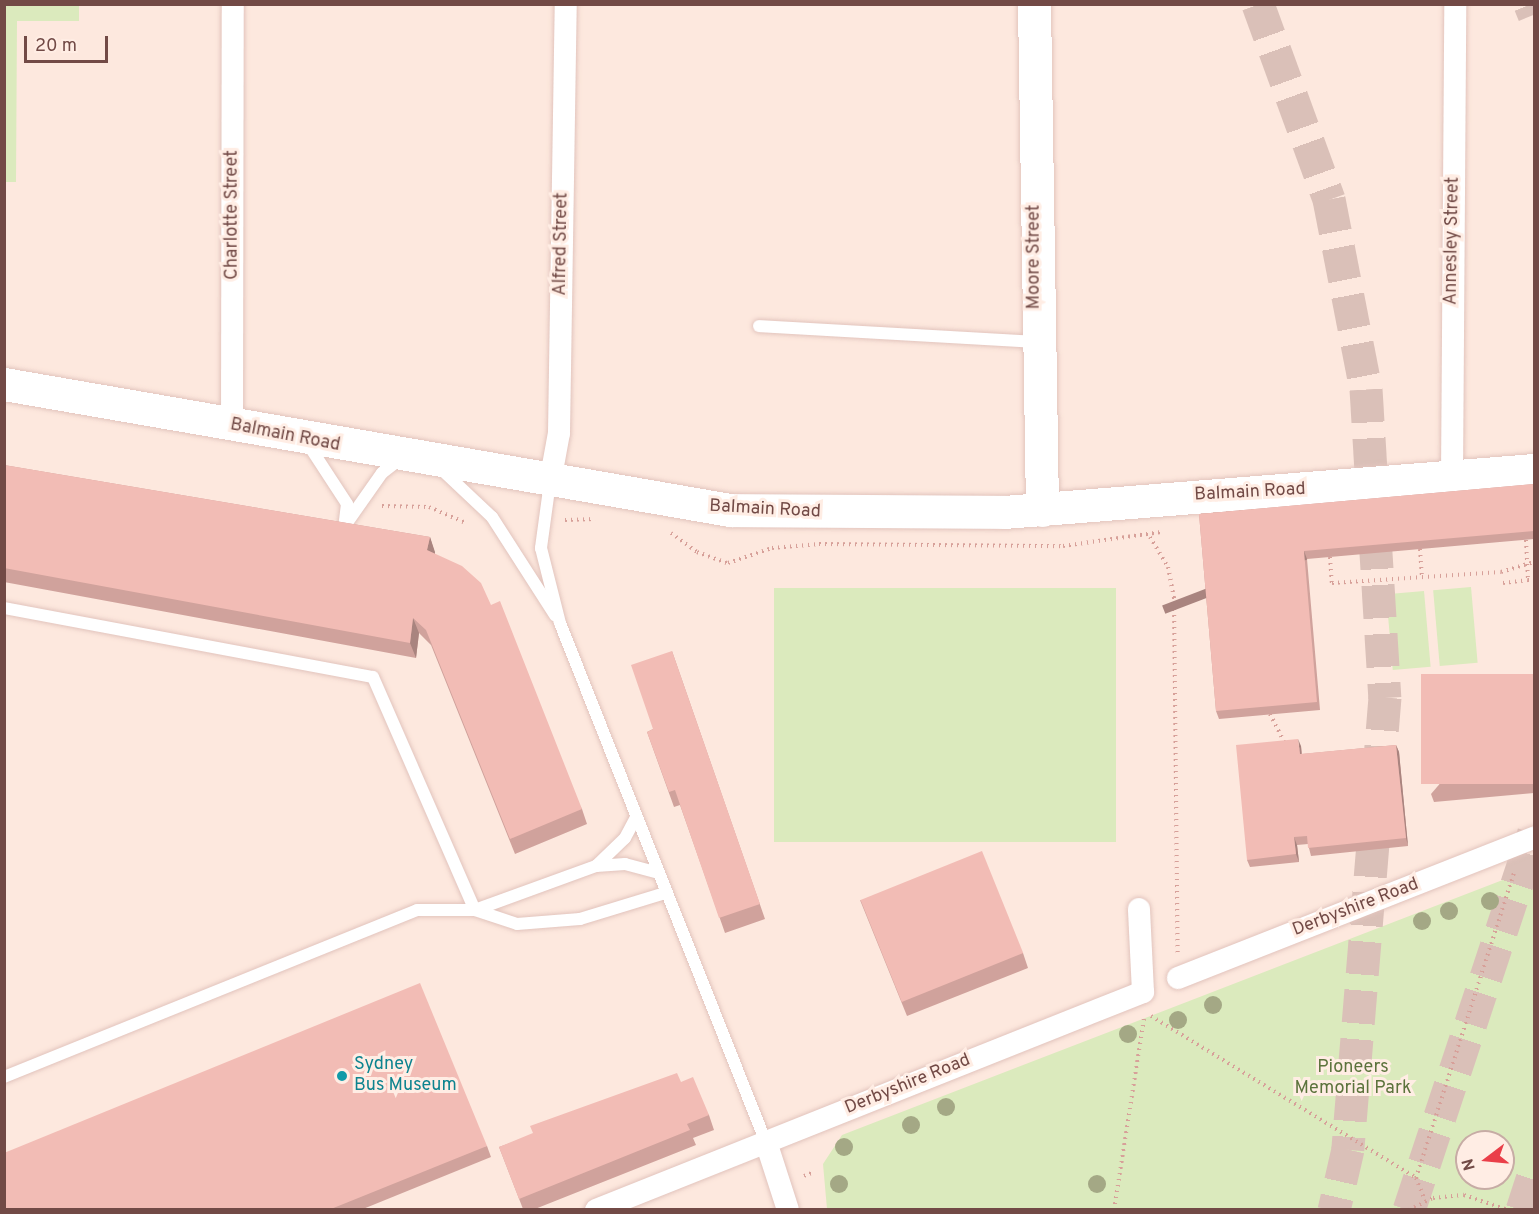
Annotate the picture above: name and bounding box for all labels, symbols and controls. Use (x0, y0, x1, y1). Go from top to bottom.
scale bar (27, 24, 111, 62)
text: 20 m (35, 35, 77, 58)
street label: Charlotte Street (222, 150, 244, 280)
street label: Annesley Street (1441, 177, 1465, 305)
street label: Alfred Street (550, 192, 574, 296)
street label: Moore Street (1024, 205, 1046, 309)
street label: Balmain Road (228, 415, 342, 457)
street label: Balmain Road (1194, 479, 1306, 507)
street label: Balmain Road (709, 496, 821, 524)
street label: Derbyshire Road (1290, 874, 1422, 942)
street label: Derbyshire Road (842, 1050, 974, 1120)
place label: Sydney Bus Museum (354, 1055, 457, 1098)
park label: Pioneers Memorial Park (1295, 1058, 1411, 1100)
marker: Sydney Bus Museum (335, 1069, 349, 1083)
north arrow (1455, 1130, 1515, 1190)
text: N (1458, 1156, 1481, 1173)

